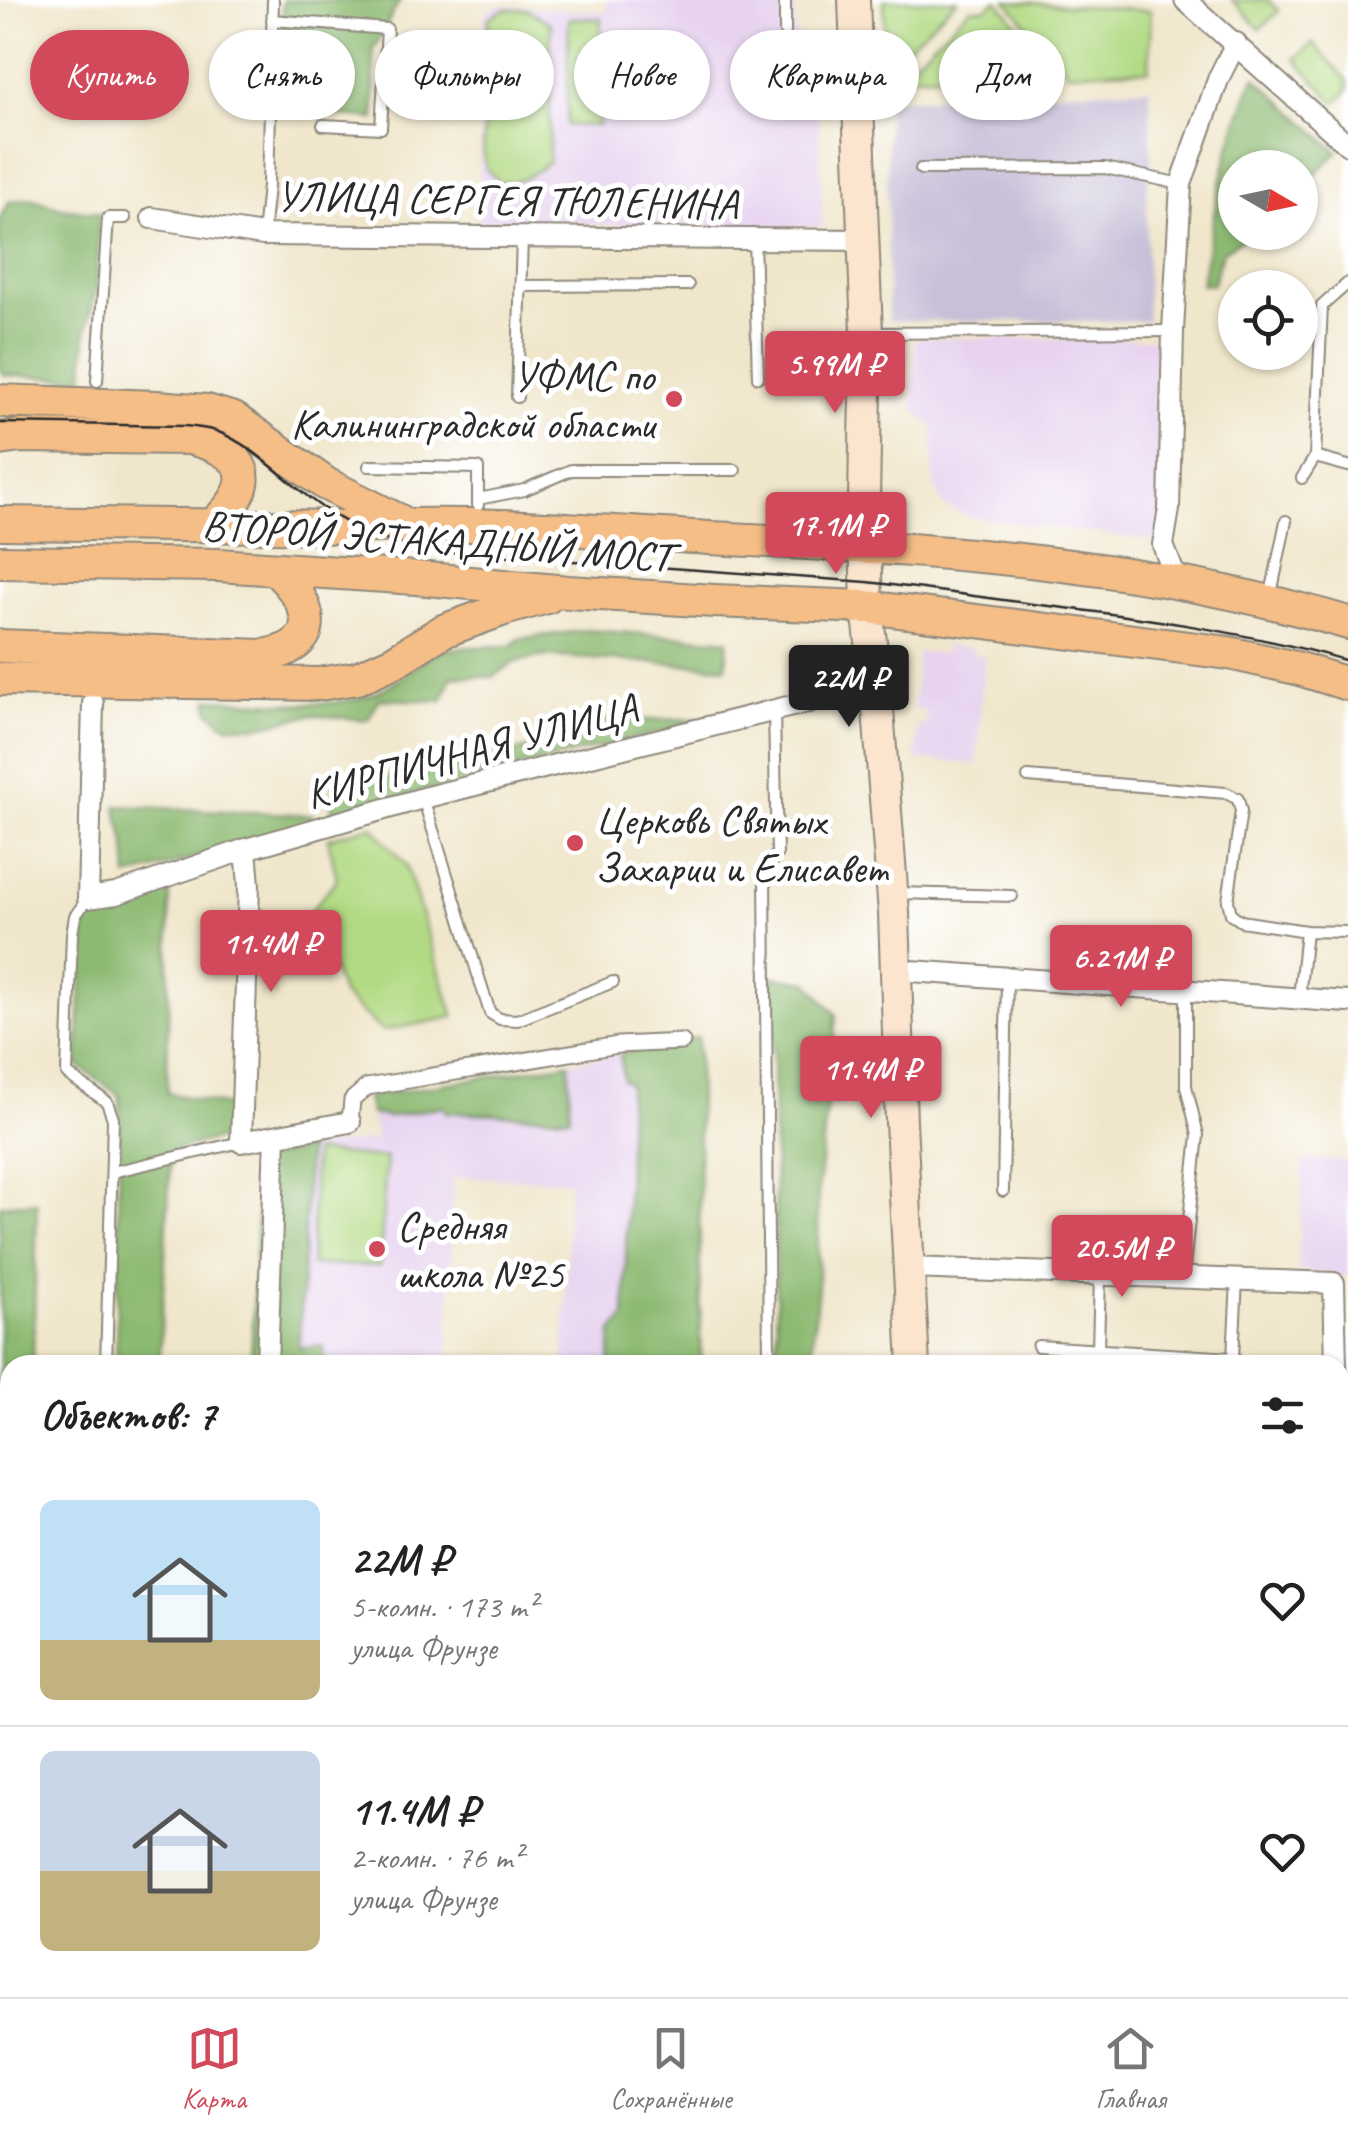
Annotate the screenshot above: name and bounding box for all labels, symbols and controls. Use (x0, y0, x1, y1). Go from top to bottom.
chip: Купить (30, 30, 189, 120)
chip: Снять (209, 30, 355, 120)
chip: Фильтры (375, 30, 554, 120)
chip: Новое (574, 30, 710, 120)
chip: Квартира (730, 30, 919, 120)
chip: Дом (939, 30, 1065, 120)
north arrow (1218, 150, 1318, 250)
map controls (1218, 150, 1318, 370)
street label: УЛИЦА СЕРГЕЯ ТЮЛЕНИНА (276, 170, 740, 231)
button: locate (1218, 270, 1318, 370)
pin: 5.99M ₽ (743, 331, 927, 416)
text: 5.99M ₽ (787, 343, 883, 384)
place label: УФМС по Калининградской области (291, 350, 658, 451)
marker: УФМС по Калининградской области (663, 388, 685, 410)
pin: 17.1M ₽ (744, 492, 928, 577)
street label: ВТОРОЙ ЭСТАКАДНЫЙ МОСТ (200, 499, 684, 585)
text: 17.1M ₽ (787, 504, 885, 545)
pin: 22M ₽ (779, 645, 919, 730)
text: 22M ₽ (811, 657, 887, 698)
street label: КИРПИЧНАЯ УЛИЦА (300, 681, 645, 821)
place label: Церковь Святых Захарии и Елисавет (595, 794, 889, 895)
marker: Церковь Святых Захарии и Елисавет (564, 832, 586, 854)
pin: 11.4M ₽ (179, 910, 363, 995)
text: 11.4M ₽ (222, 922, 320, 963)
pin: 6.21M ₽ (1029, 925, 1213, 1010)
text: 6.21M ₽ (1072, 937, 1170, 978)
pin: 11.4M ₽ (779, 1036, 963, 1121)
text: 11.4M ₽ (822, 1048, 920, 1089)
place label: Средняя школа №25 (397, 1200, 566, 1301)
pin: 20.5M ₽ (1030, 1215, 1214, 1300)
text: 20.5M ₽ (1074, 1227, 1170, 1268)
marker: Средняя школа №25 (366, 1238, 388, 1260)
icon: filters (1255, 1388, 1310, 1443)
text: Объектов: 7 (40, 1389, 215, 1442)
text: 22M ₽ (350, 1533, 450, 1586)
icon: home (120, 1540, 240, 1660)
icon: heart (1255, 1573, 1310, 1628)
text: 5-комн. · 173 m² (350, 1586, 537, 1627)
text: улица Фрунзе (350, 1627, 497, 1668)
text: 11.4M ₽ (350, 1784, 478, 1837)
icon: home (120, 1791, 240, 1911)
icon: heart (1255, 1824, 1310, 1879)
text: 2-комн. · 76 m² (350, 1837, 522, 1878)
text: улица Фрунзе (350, 1878, 497, 1919)
tab: Карта (182, 2021, 246, 2116)
tab: Сохранённые (610, 2021, 732, 2116)
tab: Главная (1096, 2021, 1166, 2116)

